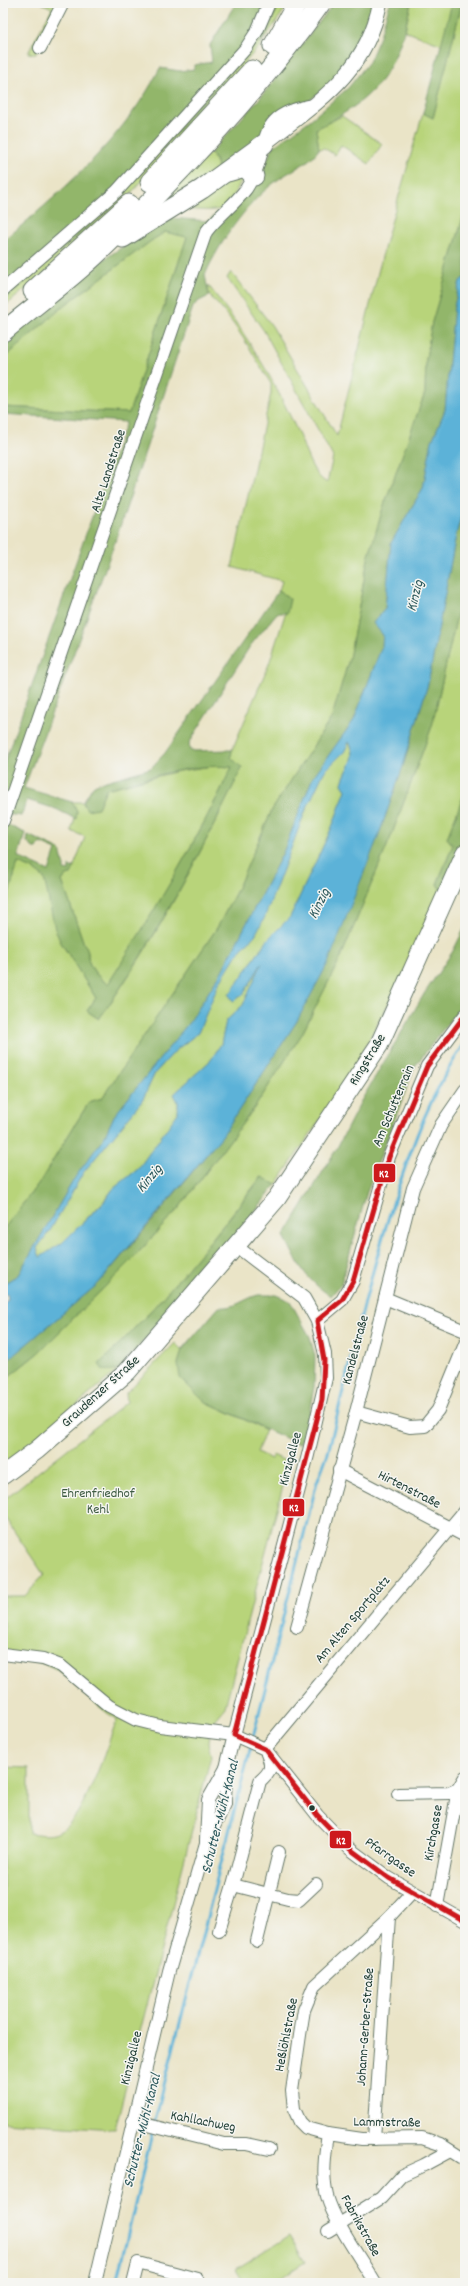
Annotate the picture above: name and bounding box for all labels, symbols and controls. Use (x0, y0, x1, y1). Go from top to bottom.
street label: Alte Landstraße (86, 427, 132, 515)
water label: Kinzig (402, 578, 431, 614)
water label: Kinzig (303, 885, 337, 923)
street label: Ringstraße (345, 1030, 391, 1090)
street label: Am Schutterrain (368, 1062, 420, 1150)
water label: Kinzig (131, 1160, 169, 1198)
line badge: K2 (373, 1163, 396, 1183)
text: K2 (379, 1167, 389, 1183)
street label: Kandelstraße (337, 1313, 375, 1387)
street label: Graudenzer Straße (57, 1351, 145, 1433)
street label: Kinzigallee (274, 1430, 308, 1488)
street label: Hirtenstraße (374, 1466, 444, 1514)
park label: Ehrenfriedhof Kehl (61, 1484, 136, 1520)
line badge: K2 (282, 1498, 305, 1517)
text: K2 (289, 1501, 299, 1517)
street label: Am Alten Sportplatz (310, 1571, 396, 1668)
water label: Schutter-Mühl-Kanal (196, 1756, 246, 1876)
unlabelled marker (307, 1803, 317, 1813)
street label: Kirchgasse (419, 1803, 449, 1863)
line badge: K2 (329, 1830, 352, 1849)
street label: Pfarrgasse (360, 1833, 420, 1883)
text: K2 (336, 1834, 346, 1850)
street label: Johann-Gerber-Straße (352, 1967, 380, 2087)
street label: Heßlöhlstraße (270, 1996, 304, 2074)
street label: Kinzigallee (116, 2029, 148, 2087)
water label: Schutter-Mühl-Kanal (118, 2070, 168, 2190)
street label: Kahllachweg (169, 2106, 237, 2138)
street label: Lammstraße (353, 2112, 421, 2134)
street label: Fabrikstraße (335, 2191, 385, 2261)

